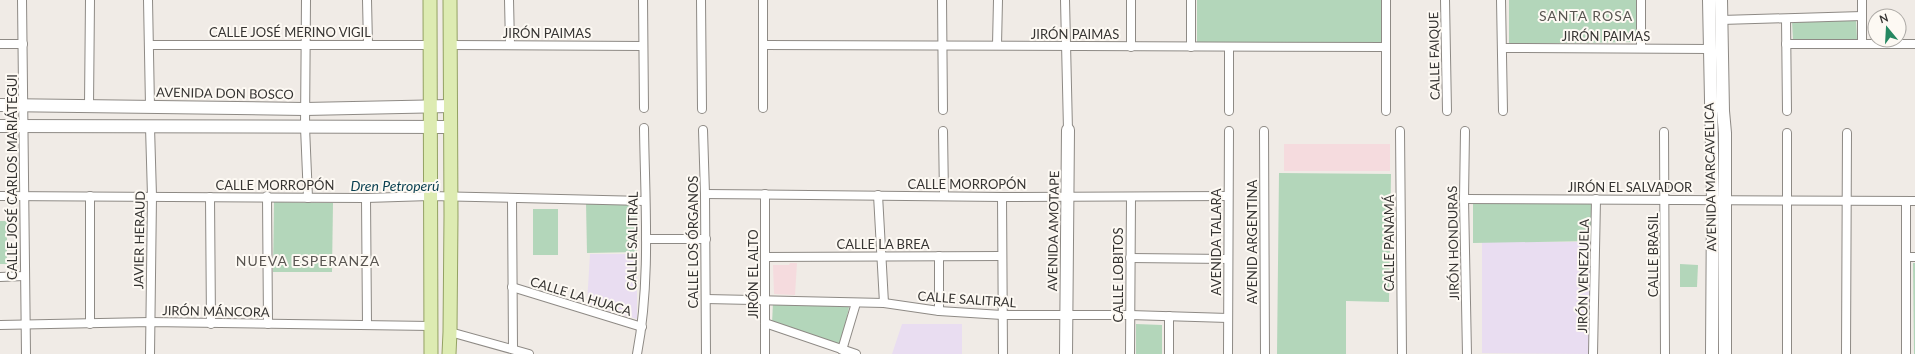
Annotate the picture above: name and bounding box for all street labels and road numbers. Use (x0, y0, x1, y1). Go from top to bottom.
street label: CALLE FAIQUE (1425, 12, 1443, 100)
street label: CALLE JOSÉ MERINO VIGIL (209, 24, 371, 40)
street label: JIRÓN PAIMAS (503, 25, 591, 41)
street label: JIRÓN PAIMAS (1031, 26, 1119, 42)
street label: JIRÓN PAIMAS (1562, 28, 1650, 44)
street label: CALLE JOSÉ CARLOS MARIÁTEGUI (4, 74, 20, 280)
street label: AVENIDA DON BOSCO (156, 84, 294, 102)
street label: AVENIDA MARCAVELICA (1701, 102, 1719, 252)
street label: AVENIDA AMOTAPE (1044, 171, 1062, 291)
street label: CALLE LOS ÓRGANOS (685, 176, 701, 308)
street label: CALLE MORROPÓN (908, 176, 1026, 192)
street label: CALLE MORROPÓN (216, 177, 334, 193)
street label: JIRÓN EL SALVADOR (1568, 179, 1693, 195)
street label: AVENID ARGENTINA (1244, 180, 1260, 304)
street label: JIRÓN HONDURAS (1444, 186, 1462, 300)
street label: AVENIDA TALARA (1208, 188, 1224, 295)
street label: JAVIER HERAUD (130, 191, 148, 289)
street label: CALLE SALITRAL (623, 191, 641, 291)
street label: CALLE PANAMÁ (1381, 194, 1397, 292)
street label: CALLE BRASIL (1645, 212, 1661, 297)
street label: JIRÓN VENEZUELA (1574, 218, 1592, 333)
street label: CALLE LOBITOS (1110, 227, 1126, 323)
street label: JIRÓN EL ALTO (745, 229, 761, 319)
street label: CALLE LA BREA (837, 236, 930, 252)
street label: CALLE LA HUACA (528, 273, 634, 319)
street label: CALLE SALITRAL (917, 288, 1017, 310)
street label: JIRÓN MÁNCORA (162, 302, 270, 320)

